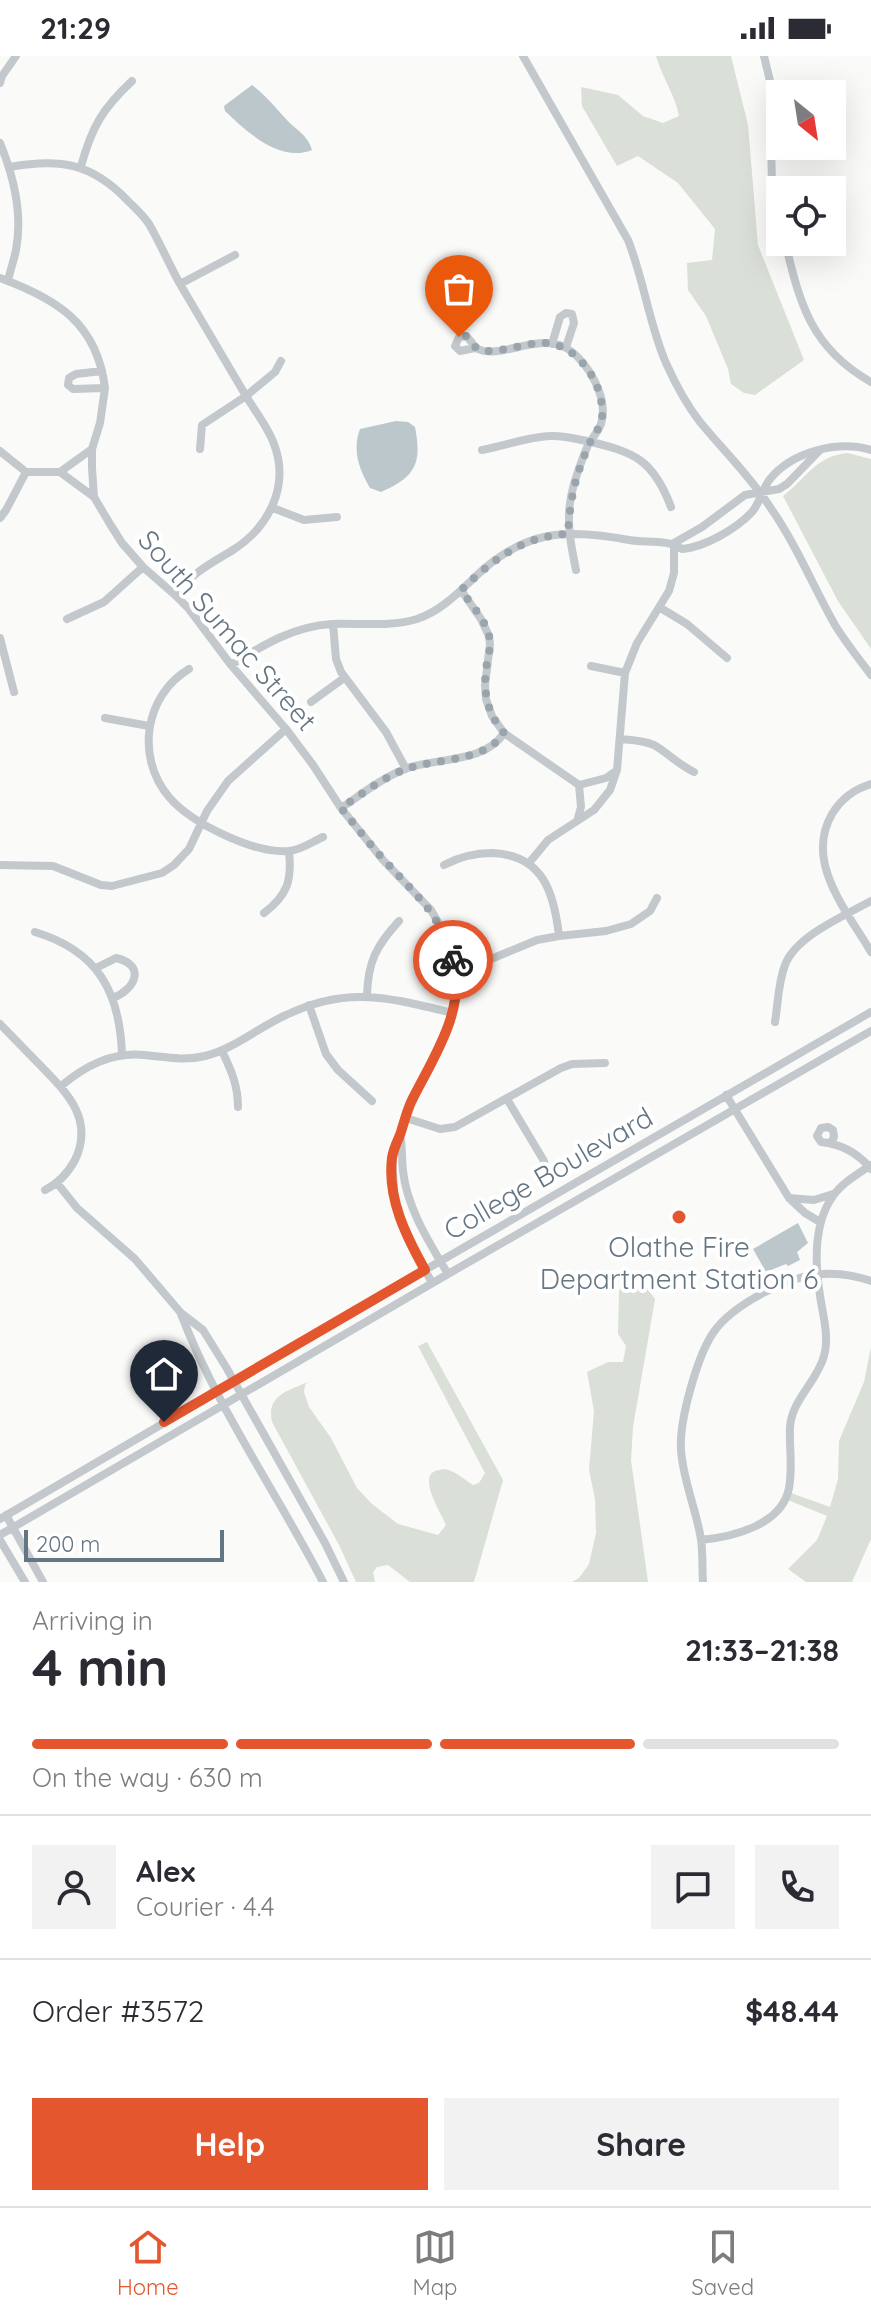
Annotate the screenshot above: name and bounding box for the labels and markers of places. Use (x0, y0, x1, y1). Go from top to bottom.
pin (425, 255, 493, 337)
marker: Olathe Fire Department Station 6 (670, 1208, 688, 1226)
place label: Olathe Fire Department Station 6 (540, 1229, 818, 1296)
pin (130, 1340, 198, 1422)

